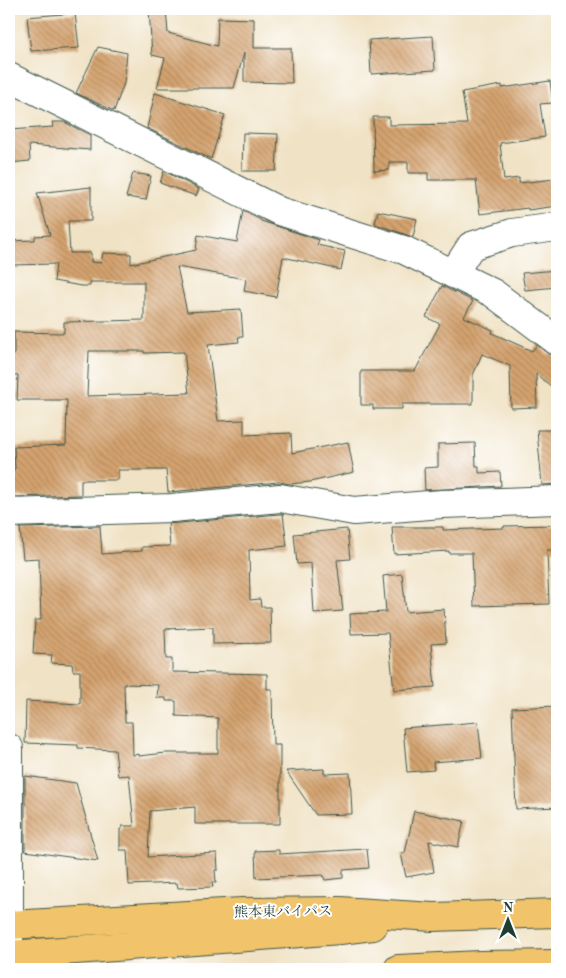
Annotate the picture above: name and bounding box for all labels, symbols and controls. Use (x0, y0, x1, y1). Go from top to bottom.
north arrow (484, 896, 534, 946)
text: N (503, 901, 514, 915)
street label: 熊本東バイパス (234, 903, 332, 920)

